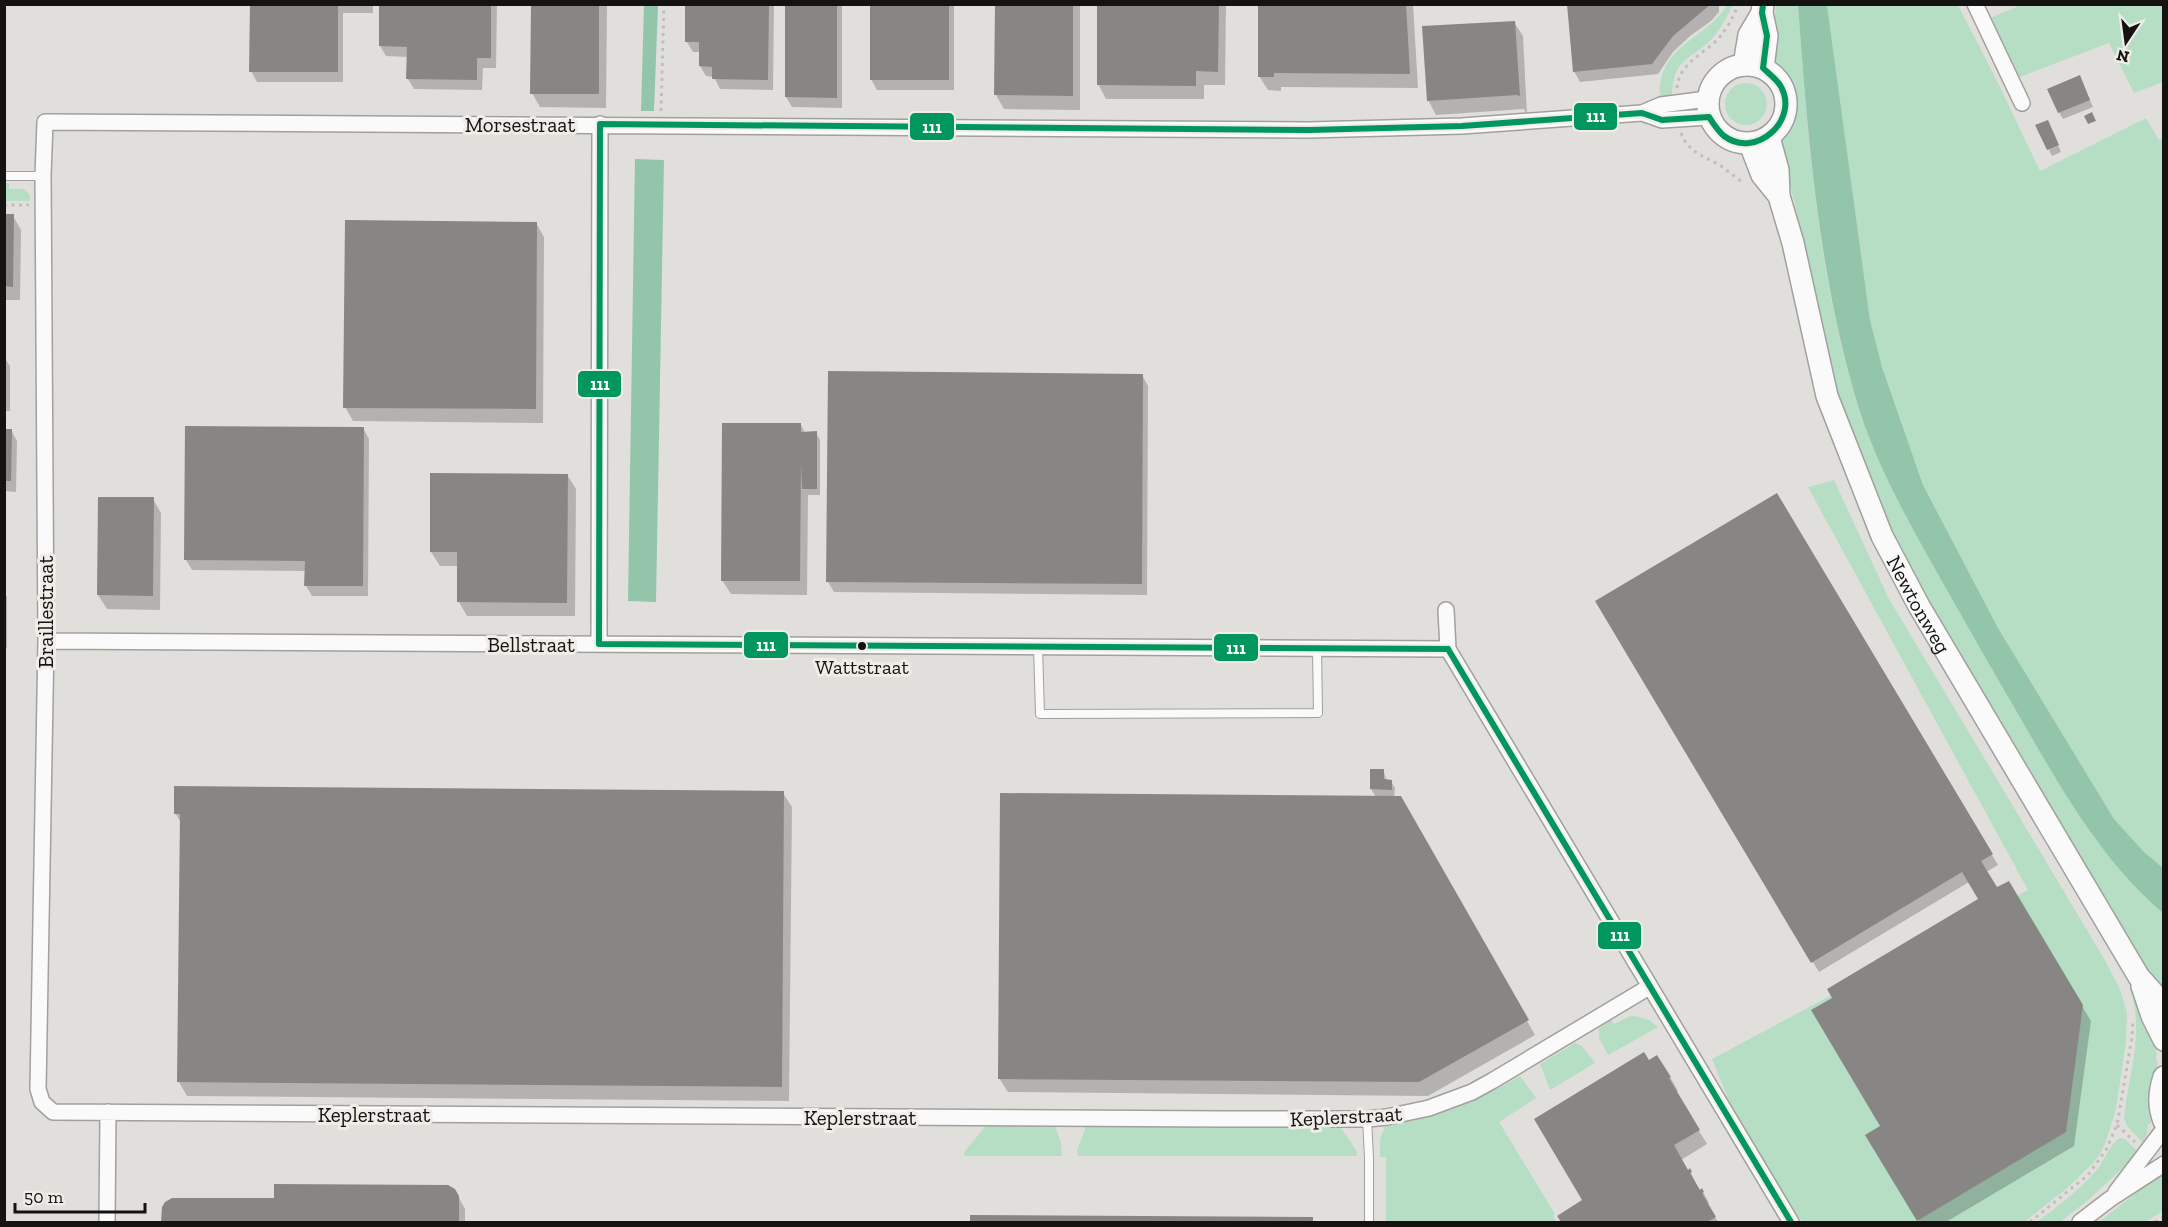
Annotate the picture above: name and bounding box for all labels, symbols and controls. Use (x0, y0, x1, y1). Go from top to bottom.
north arrow (2096, 12, 2156, 72)
text: N (2115, 46, 2131, 67)
line badge: 111 (1573, 102, 1618, 131)
text: 111 (1586, 107, 1606, 126)
street label: Morsestraat (465, 112, 575, 137)
line badge: 111 (909, 112, 955, 141)
text: 111 (922, 118, 942, 137)
line badge: 111 (577, 370, 622, 398)
text: 111 (590, 375, 610, 394)
street label: Newtonweg (1882, 551, 1957, 658)
street label: Braillestraat (33, 556, 58, 668)
line badge: 111 (743, 631, 789, 659)
street label: Bellstraat (487, 632, 575, 657)
line badge: 111 (1213, 633, 1259, 662)
text: 111 (756, 636, 776, 655)
text: 111 (1226, 639, 1246, 658)
marker: Wattstraat (856, 640, 868, 652)
place label: Wattstraat (815, 655, 909, 679)
line badge: 111 (1597, 921, 1642, 950)
text: 111 (1610, 926, 1630, 945)
street label: Keplerstraat (1289, 1101, 1403, 1131)
street label: Keplerstraat (318, 1102, 431, 1127)
street label: Keplerstraat (804, 1105, 917, 1130)
scale bar (15, 1176, 146, 1214)
text: 50 m (24, 1186, 64, 1208)

